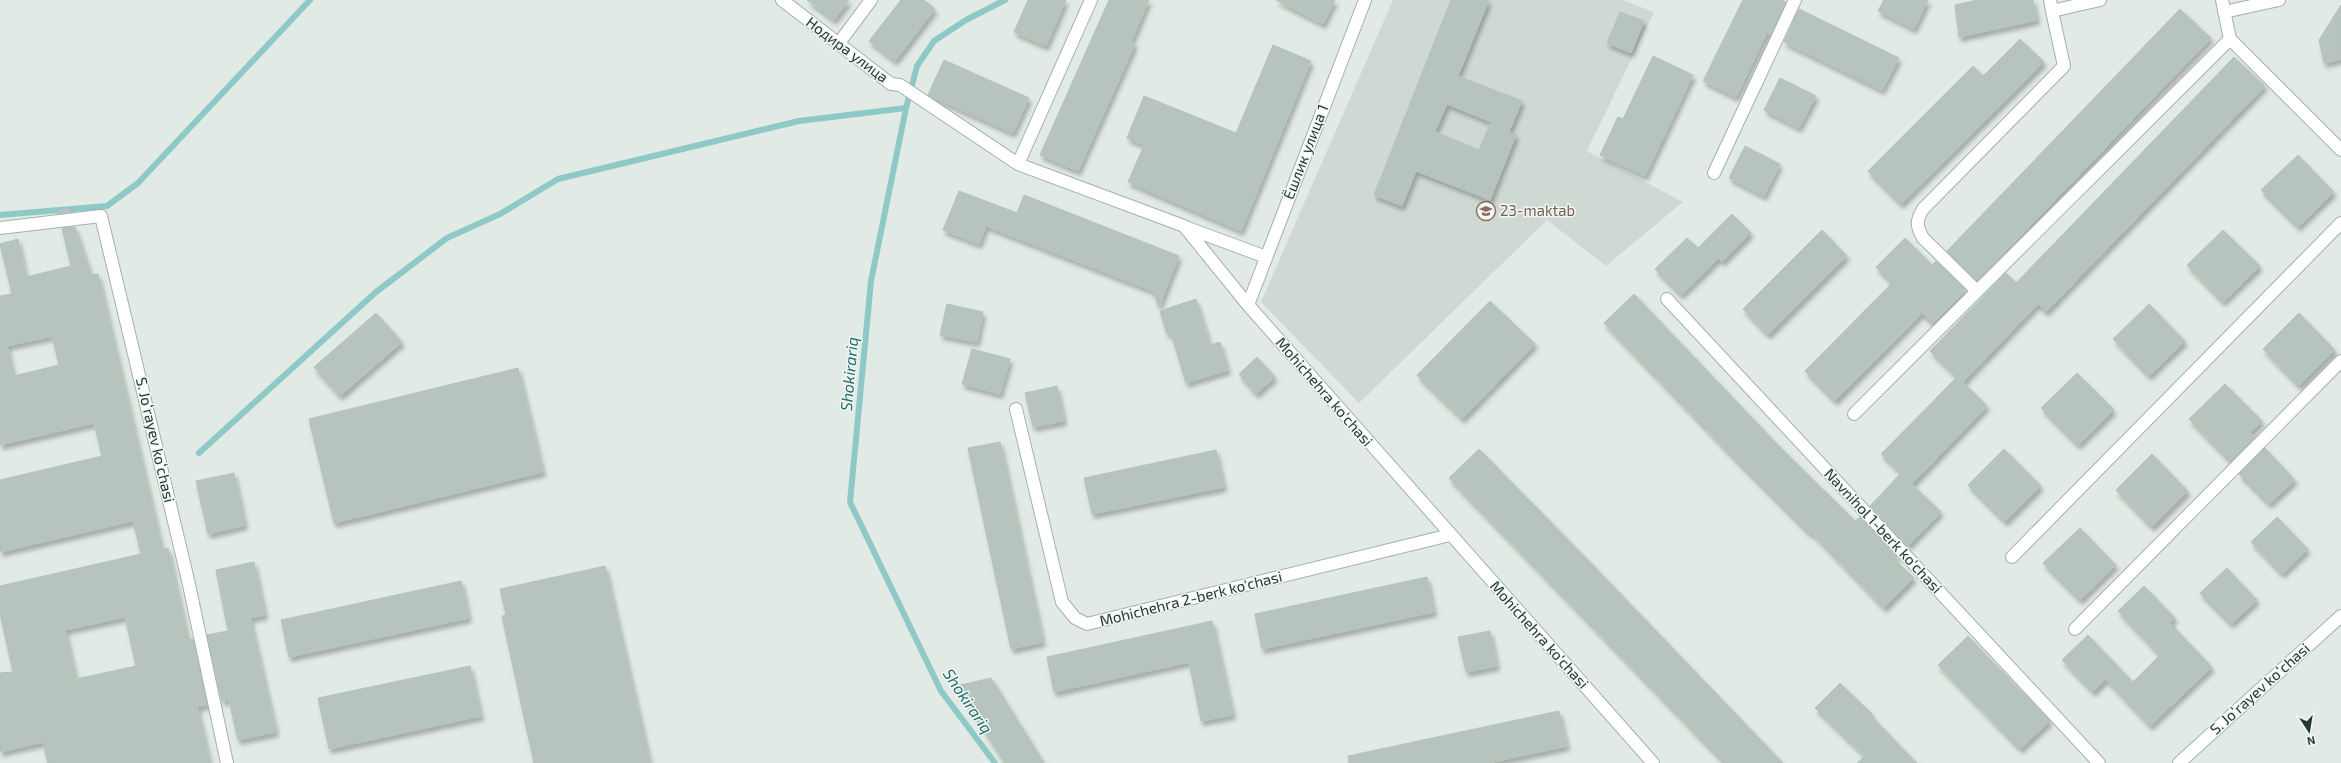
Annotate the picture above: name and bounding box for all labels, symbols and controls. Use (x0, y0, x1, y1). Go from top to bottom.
street label: Нодира улица (802, 12, 892, 87)
street label: Ёшлик улица 1 (1279, 102, 1332, 202)
school or university icon: 23-maktab (1475, 200, 1497, 222)
place label: 23-maktab (1500, 201, 1575, 219)
street label: Mohichehra ko'chasi (1272, 333, 1377, 450)
water label: Shokirariq (836, 336, 861, 412)
street label: S. Joʻrayev koʻchasi (133, 375, 179, 504)
street label: Navnihol 1-berk ko'chasi (1821, 464, 1946, 596)
street label: Mohichehra 2-berk ko'chasi (1098, 567, 1284, 629)
street label: Mohichehra ko'chasi (1487, 577, 1593, 692)
street label: S. Joʻrayev koʻchasi (2206, 639, 2313, 738)
water label: Shokirariq (940, 665, 997, 737)
north arrow (2289, 711, 2329, 751)
text: N (2306, 734, 2316, 748)

